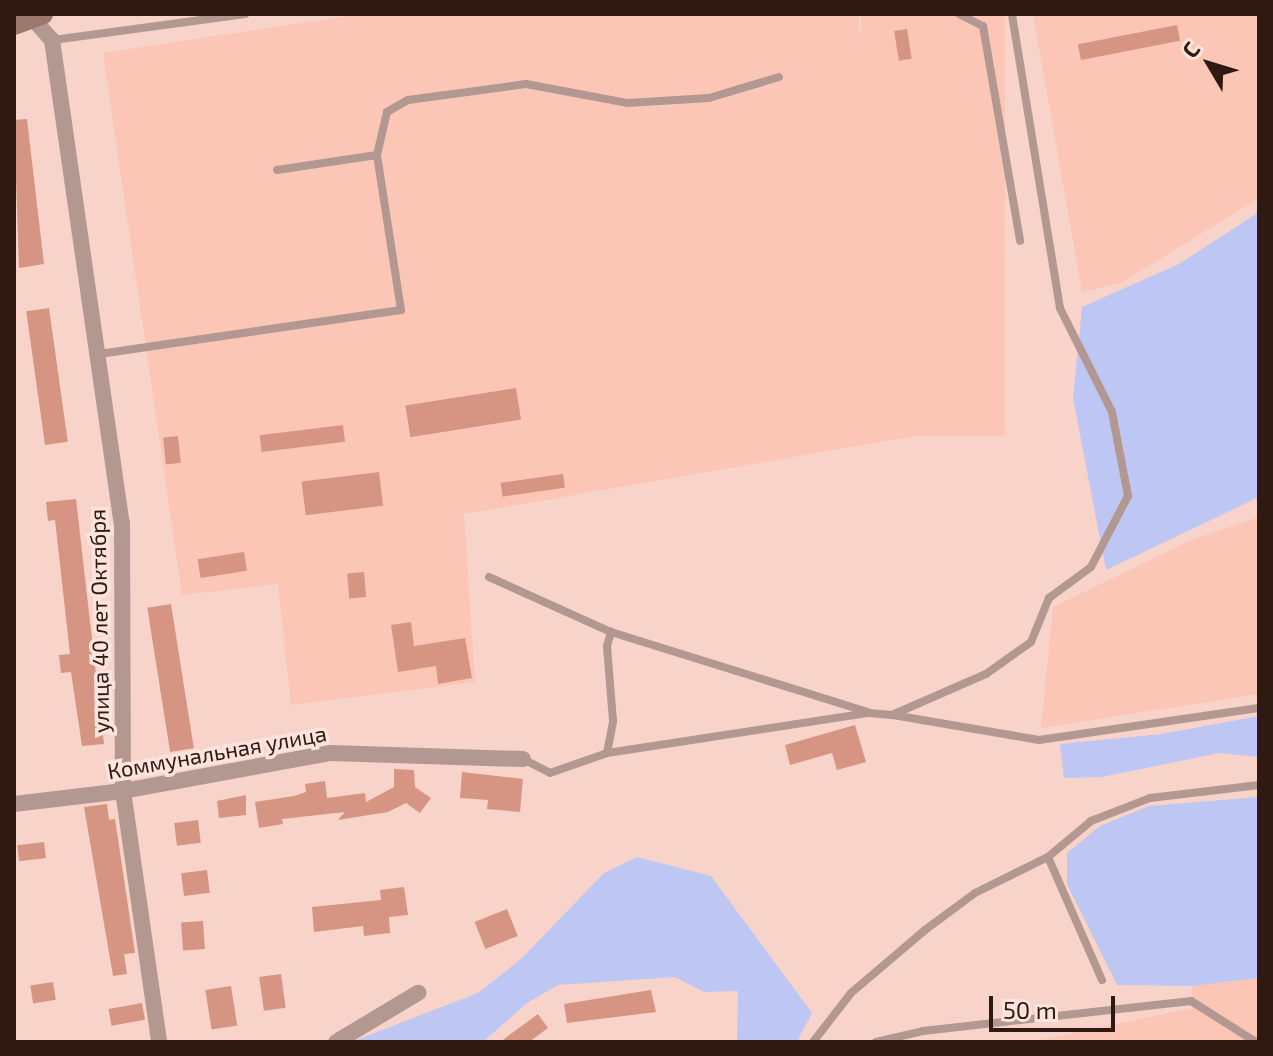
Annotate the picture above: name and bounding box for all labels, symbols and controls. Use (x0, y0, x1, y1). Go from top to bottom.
north arrow (1169, 24, 1249, 104)
text: С (1176, 36, 1204, 62)
street label: улица 40 лет Октября (84, 509, 114, 733)
street label: Коммунальная улица (105, 720, 329, 784)
scale bar (993, 980, 1119, 1030)
text: 50 m (1003, 995, 1057, 1024)

